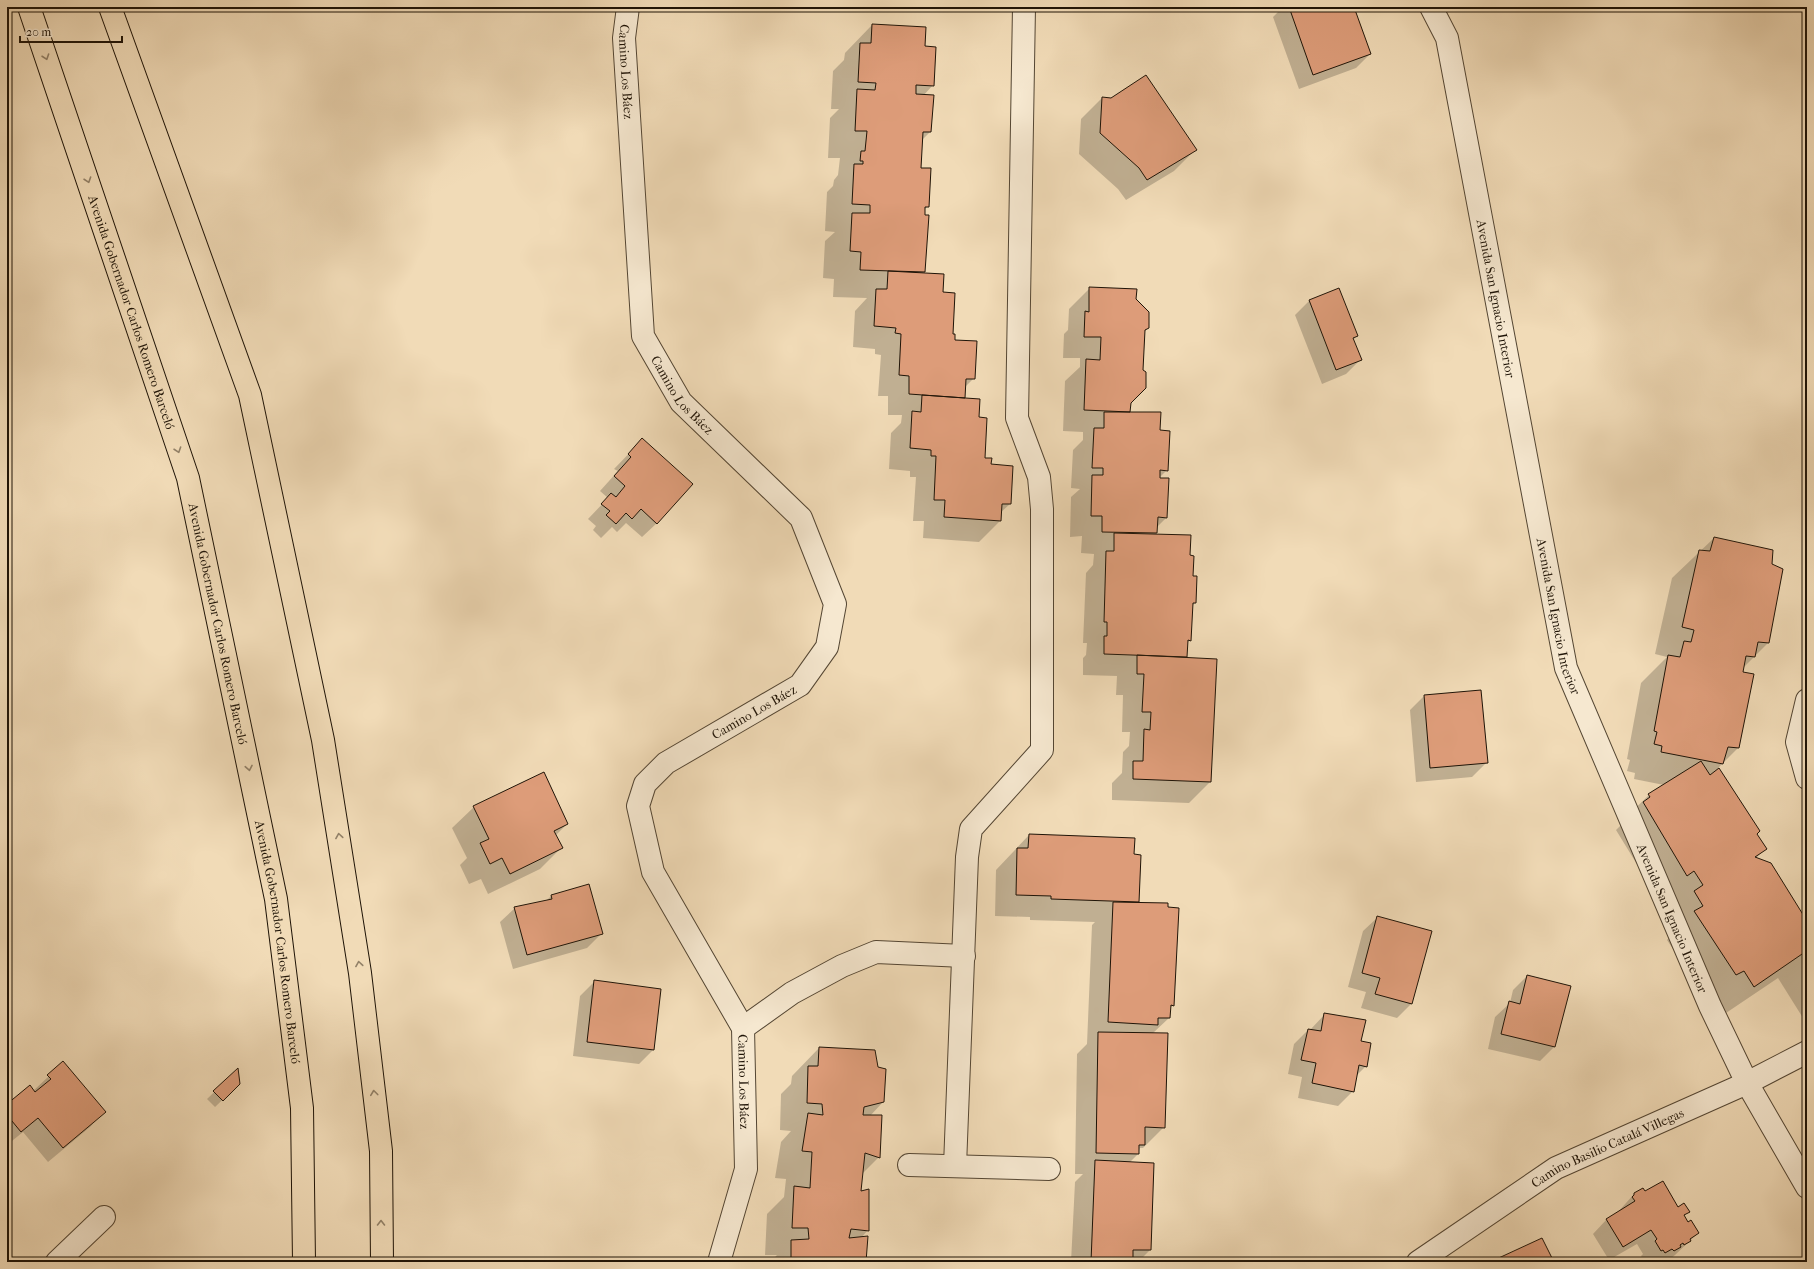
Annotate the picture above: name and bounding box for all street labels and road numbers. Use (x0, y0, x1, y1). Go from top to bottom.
street label: Camino Los Báez (616, 23, 637, 120)
street label: Avenida Gobernador Carlos Romero Barceló (85, 192, 179, 431)
street label: Avenida San Ignacio Interior (1474, 217, 1519, 379)
street label: Camino Los Báez (648, 353, 717, 437)
street label: Avenida Gobernador Carlos Romero Barceló (186, 501, 251, 746)
street label: Avenida San Ignacio Interior (1534, 536, 1584, 697)
street label: Camino Los Báez (709, 682, 799, 742)
street label: Avenida Gobernador Carlos Romero Barceló (252, 818, 304, 1065)
street label: Avenida San Ignacio Interior (1634, 840, 1711, 995)
street label: Camino Los Báez (736, 1034, 753, 1130)
street label: Camino Basilio Catalá Villegas (1528, 1105, 1686, 1190)

